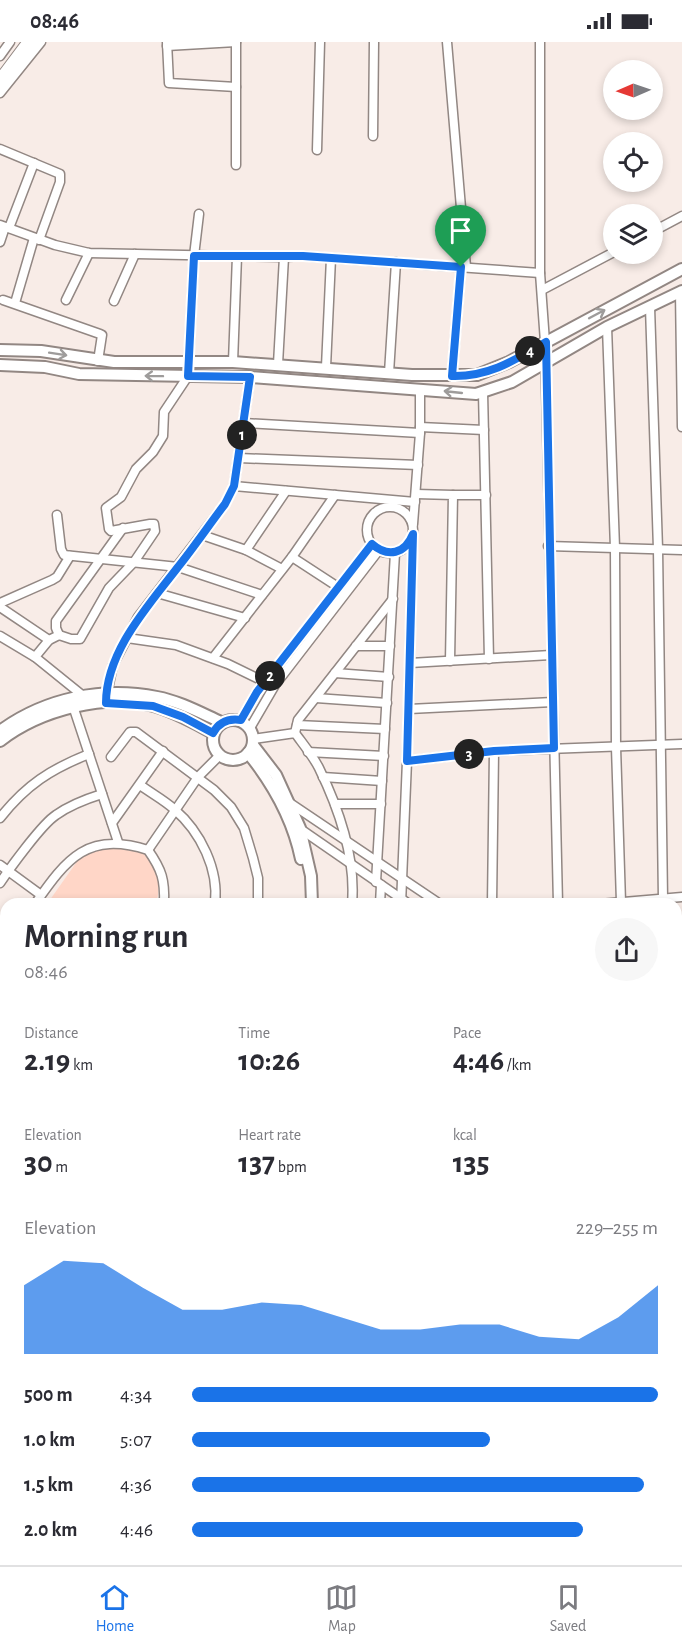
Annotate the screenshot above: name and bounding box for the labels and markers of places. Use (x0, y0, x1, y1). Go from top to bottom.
pin (435, 205, 486, 267)
pin: 4 (515, 336, 545, 366)
pin: 1 (227, 420, 257, 450)
pin: 2 (255, 661, 285, 691)
pin: 3 (454, 739, 484, 769)

